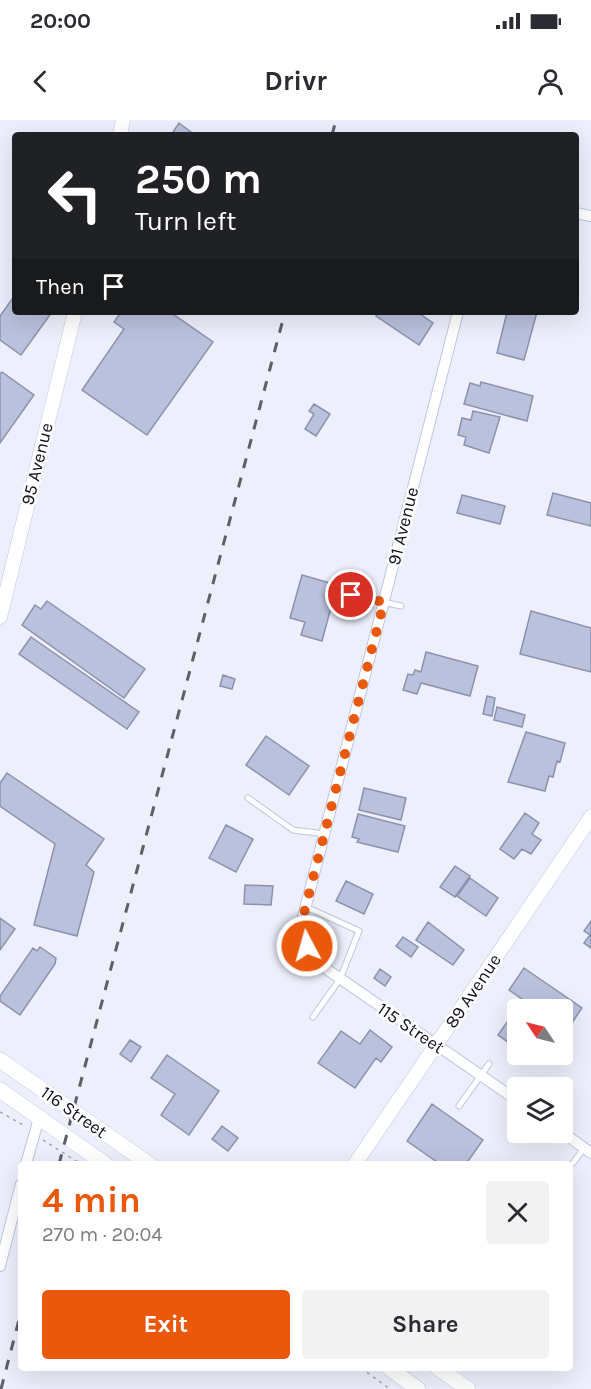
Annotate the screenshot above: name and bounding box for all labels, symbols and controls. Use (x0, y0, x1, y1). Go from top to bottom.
text: 20:00 (30, 8, 91, 34)
icon: back (24, 65, 57, 98)
text: Drivr (264, 65, 327, 97)
icon: person (534, 65, 567, 98)
text: 250 m (135, 154, 262, 204)
icon: left (36, 156, 114, 234)
text: Turn left (135, 205, 236, 237)
icon: arrive (97, 270, 130, 303)
text: Then (36, 274, 85, 300)
street label: 95 Avenue (16, 421, 58, 507)
street label: 91 Avenue (383, 485, 423, 567)
pin (325, 569, 376, 620)
icon: arrive (334, 578, 367, 611)
position arrow (275, 914, 339, 978)
street label: 89 Avenue (440, 950, 506, 1032)
street label: 115 Street (373, 998, 449, 1058)
north arrow (507, 999, 573, 1065)
map controls (507, 999, 573, 1143)
button: layers (507, 1077, 573, 1143)
street label: 116 Street (37, 1081, 112, 1143)
text: 4 min (42, 1179, 141, 1221)
button: close (486, 1181, 549, 1244)
text: 270 m · 20:04 (42, 1223, 163, 1246)
button: Exit (42, 1290, 290, 1359)
button: Share (302, 1290, 549, 1359)

